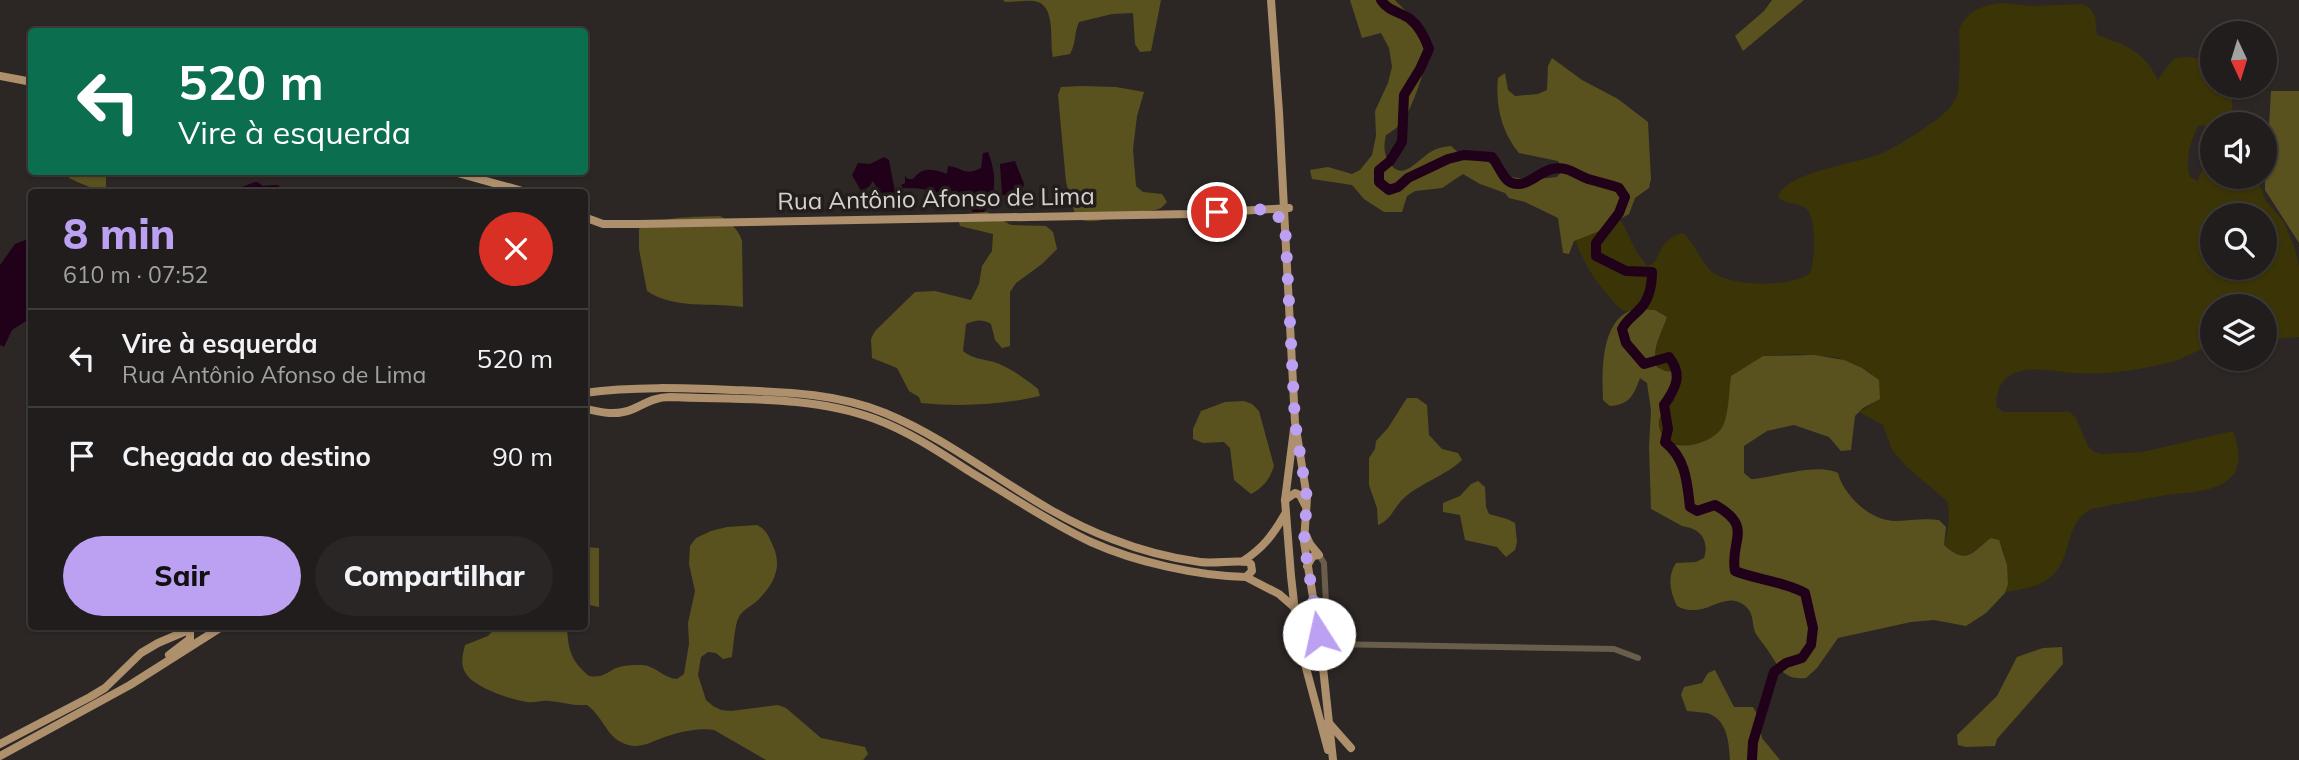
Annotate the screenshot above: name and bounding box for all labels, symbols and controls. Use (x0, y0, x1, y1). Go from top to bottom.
north arrow (2200, 21, 2277, 98)
map controls (2200, 21, 2277, 371)
text: 520 m (178, 51, 324, 112)
icon: left (63, 56, 154, 147)
text: Vire à esquerda (178, 112, 411, 152)
button: sound (2200, 112, 2277, 189)
street label: Rua Antônio Afonso de Lima (777, 180, 1095, 216)
pin (1187, 182, 1247, 242)
icon: arrive (1198, 193, 1236, 231)
button: search (2200, 203, 2277, 280)
text: 8 min (63, 207, 176, 260)
button: close (479, 212, 553, 286)
text: 610 m · 07:52 (63, 260, 208, 289)
button: layers (2200, 294, 2277, 371)
text: Vire à esquerda (122, 327, 318, 360)
icon: left (63, 339, 101, 377)
text: 520 m (477, 342, 553, 375)
text: Rua Antônio Afonso de Lima (122, 360, 426, 389)
icon: arrive (63, 437, 101, 475)
text: Chegada ao destino (122, 440, 371, 473)
text: 90 m (492, 440, 553, 473)
button: Sair (63, 536, 301, 616)
button: Compartilhar (315, 536, 553, 616)
position arrow (1282, 597, 1356, 671)

